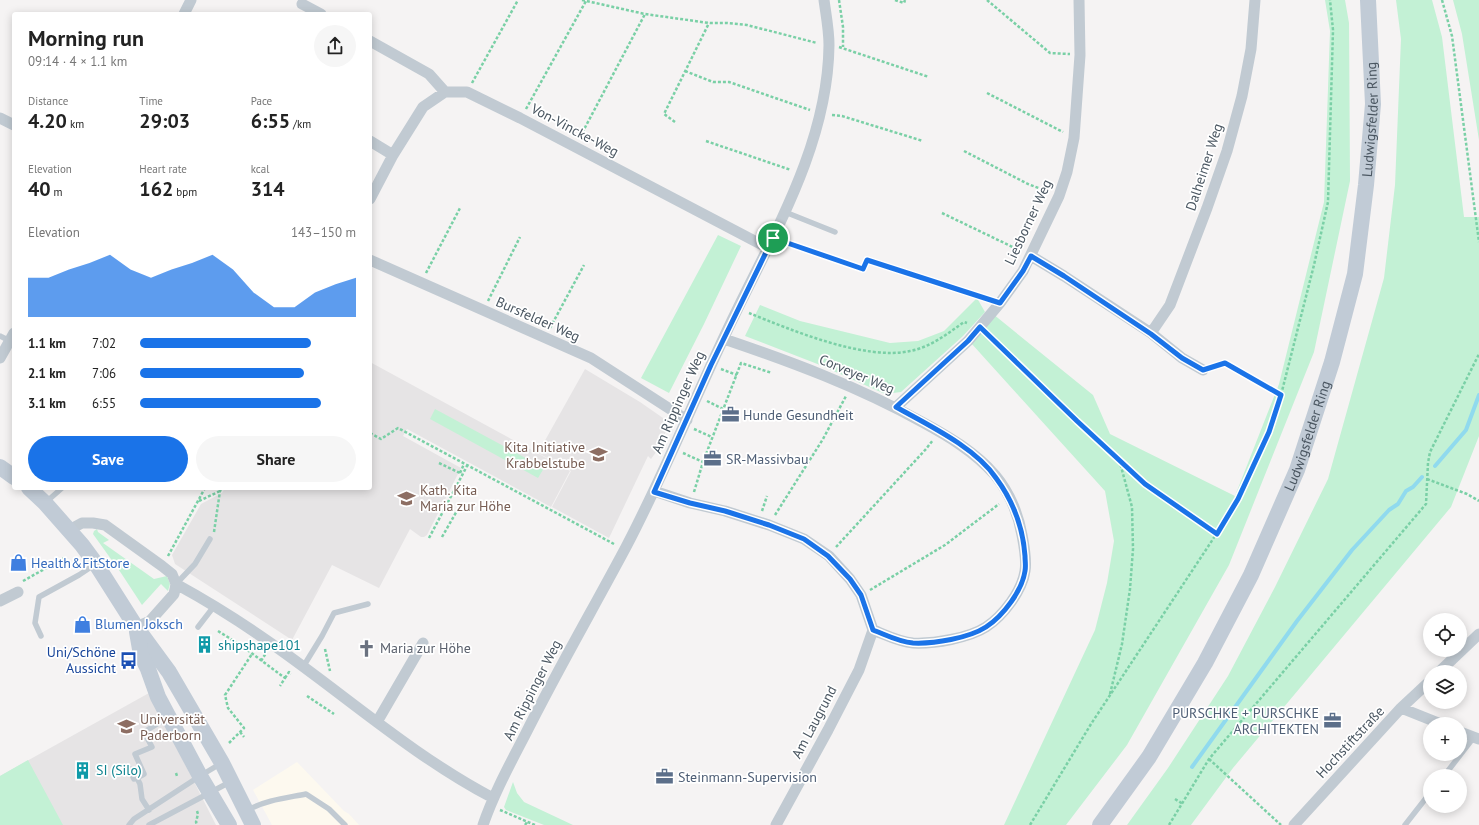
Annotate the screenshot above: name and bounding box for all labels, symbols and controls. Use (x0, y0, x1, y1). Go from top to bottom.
text: Morning run (28, 24, 144, 52)
button: share (314, 25, 356, 67)
text: 09:14 · 4 × 1.1 km (28, 53, 127, 70)
street label: Ludwigsfelder Ring (1358, 61, 1382, 178)
text: Distance (28, 94, 68, 108)
text: Time (139, 94, 163, 108)
text: Pace (251, 94, 272, 108)
street label: Von-Vincke-Weg (527, 99, 622, 161)
text: 4.20 (28, 108, 67, 134)
text: 29:03 (139, 108, 190, 134)
text: 6:55 (251, 108, 290, 134)
text: km (67, 117, 84, 131)
text: /km (290, 117, 311, 131)
street label: Dalheimer Weg (1181, 121, 1227, 213)
text: Elevation (28, 162, 72, 176)
text: Heart rate (139, 162, 187, 176)
text: kcal (251, 162, 269, 176)
text: 40 (28, 176, 51, 202)
text: 162 (139, 176, 173, 202)
text: 314 (251, 176, 285, 202)
street label: Liesborner Weg (1000, 176, 1056, 268)
text: m (51, 185, 63, 199)
text: bpm (173, 185, 197, 199)
pin (756, 221, 790, 255)
text: Elevation (28, 224, 80, 241)
text: 143–150 m (291, 224, 356, 241)
icon: arrive (762, 227, 784, 249)
street label: Bursfelder Weg (493, 292, 583, 346)
text: 1.1 km (28, 335, 66, 352)
text: 7:02 (92, 335, 116, 352)
street label: Am Rippinger Weg (647, 348, 709, 456)
street label: Corveyer Weg (816, 350, 898, 398)
text: 2.1 km (28, 365, 66, 382)
text: 7:06 (92, 365, 116, 382)
street label: Ludwigsfelder Ring (1280, 378, 1334, 494)
text: 3.1 km (28, 395, 66, 412)
text: 6:55 (92, 395, 116, 412)
office icon: Hunde Gesundheit (720, 405, 740, 425)
place label: Hunde Gesundheit (743, 406, 854, 424)
button: Save (28, 436, 188, 482)
button: Share (196, 436, 356, 482)
place label: Kita Initiative Krabbelstube (504, 438, 585, 472)
school or university icon: Kita Initiative Krabbelstube (588, 445, 608, 465)
office icon: SR-Massivbau (703, 449, 723, 469)
place label: SR-Massivbau (726, 450, 809, 468)
place label: Kath. Kita Maria zur Höhe (420, 481, 511, 515)
school or university icon: Kath. Kita Maria zur Höhe (397, 488, 417, 508)
shop icon: Health&FitStore (8, 553, 28, 573)
place label: Health&FitStore (31, 554, 130, 572)
map controls (1423, 613, 1467, 813)
button: locate (1423, 613, 1467, 657)
shop icon: Blumen Joksch (72, 614, 92, 634)
place label: Blumen Joksch (95, 615, 183, 633)
building icon: shipshape101 (195, 635, 215, 655)
place label: shipshape101 (218, 636, 301, 654)
street label: Am Rippinger Weg (499, 637, 565, 743)
church icon: Maria zur Höhe (357, 638, 377, 658)
place label: Maria zur Höhe (380, 639, 471, 657)
place label: Uni/Schöne Aussicht (47, 643, 116, 677)
bus stop icon: Uni/Schöne Aussicht (119, 650, 139, 670)
button: layers (1423, 665, 1467, 709)
street label: Am Laugrund (787, 683, 841, 761)
street label: Hochstiftstraße (1312, 702, 1388, 782)
place label: PURSCHKE + PURSCHKE ARCHITEKTEN (1172, 704, 1319, 738)
place label: Universität Paderborn (140, 710, 205, 744)
office icon: PURSCHKE + PURSCHKE ARCHITEKTEN (1322, 711, 1342, 731)
school or university icon: Universität Paderborn (117, 717, 137, 737)
button: + (1423, 717, 1467, 761)
building icon: SI (Silo) (73, 760, 93, 780)
place label: SI (Silo) (96, 761, 142, 779)
office icon: Steinmann-Supervision (655, 767, 675, 787)
place label: Steinmann-Supervision (678, 768, 817, 786)
button: − (1423, 769, 1467, 813)

